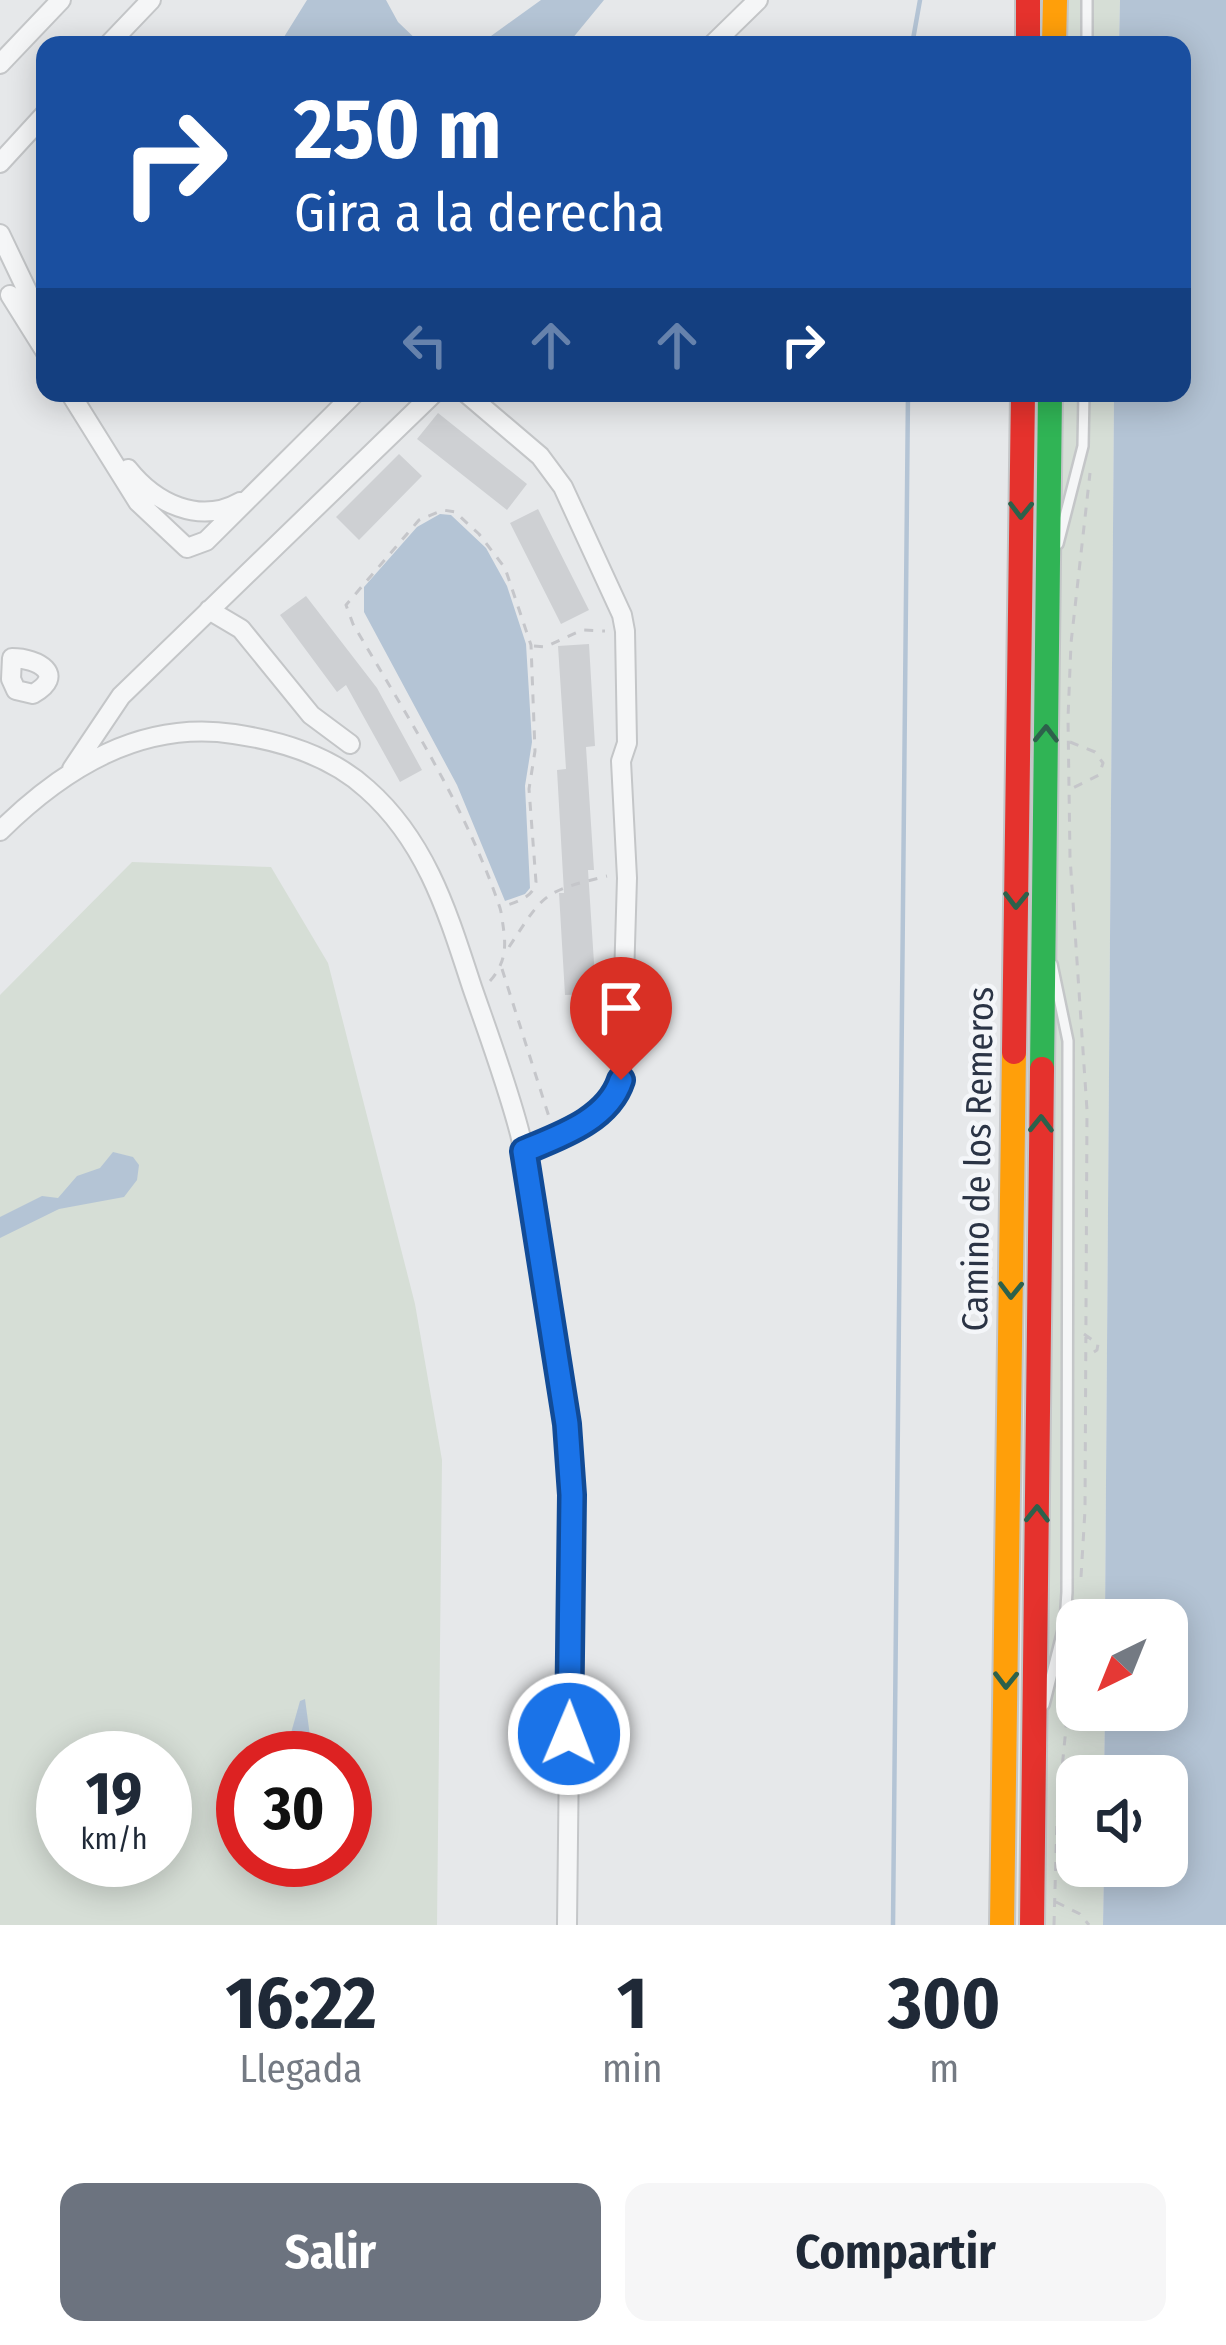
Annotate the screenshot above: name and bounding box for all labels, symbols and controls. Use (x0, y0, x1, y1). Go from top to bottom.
text: 250 m (294, 79, 502, 180)
icon: right (96, 84, 252, 240)
text: Gira a la derecha (294, 181, 665, 245)
icon: left (392, 312, 458, 378)
icon: ahead (518, 312, 584, 378)
icon: ahead (644, 312, 710, 378)
icon: right (770, 312, 836, 378)
one-way arrow (1009, 501, 1035, 520)
one-way arrow (1033, 724, 1059, 742)
one-way arrow (1003, 892, 1029, 910)
pin (570, 957, 672, 1080)
icon: arrive (588, 975, 654, 1041)
street label: Camino de los Remeros (953, 986, 1003, 1332)
one-way arrow (1028, 1114, 1054, 1133)
one-way arrow (998, 1282, 1024, 1300)
one-way arrow (1023, 1504, 1049, 1523)
north arrow (1056, 1599, 1188, 1731)
map controls (1056, 1599, 1188, 1887)
position arrow (506, 1671, 632, 1797)
one-way arrow (993, 1671, 1019, 1690)
speed limit sign: 30 (216, 1731, 372, 1887)
button: sound (1056, 1755, 1188, 1887)
text: 19 (86, 1758, 142, 1830)
text: km/h (81, 1821, 147, 1857)
text: 16:22 (225, 1961, 377, 2047)
text: 1 (617, 1961, 648, 2047)
text: 300 (888, 1961, 1001, 2047)
text: Llegada (240, 2046, 362, 2092)
text: min (602, 2046, 662, 2092)
text: m (929, 2046, 959, 2092)
button: Salir (60, 2183, 601, 2321)
button: Compartir (625, 2183, 1166, 2321)

